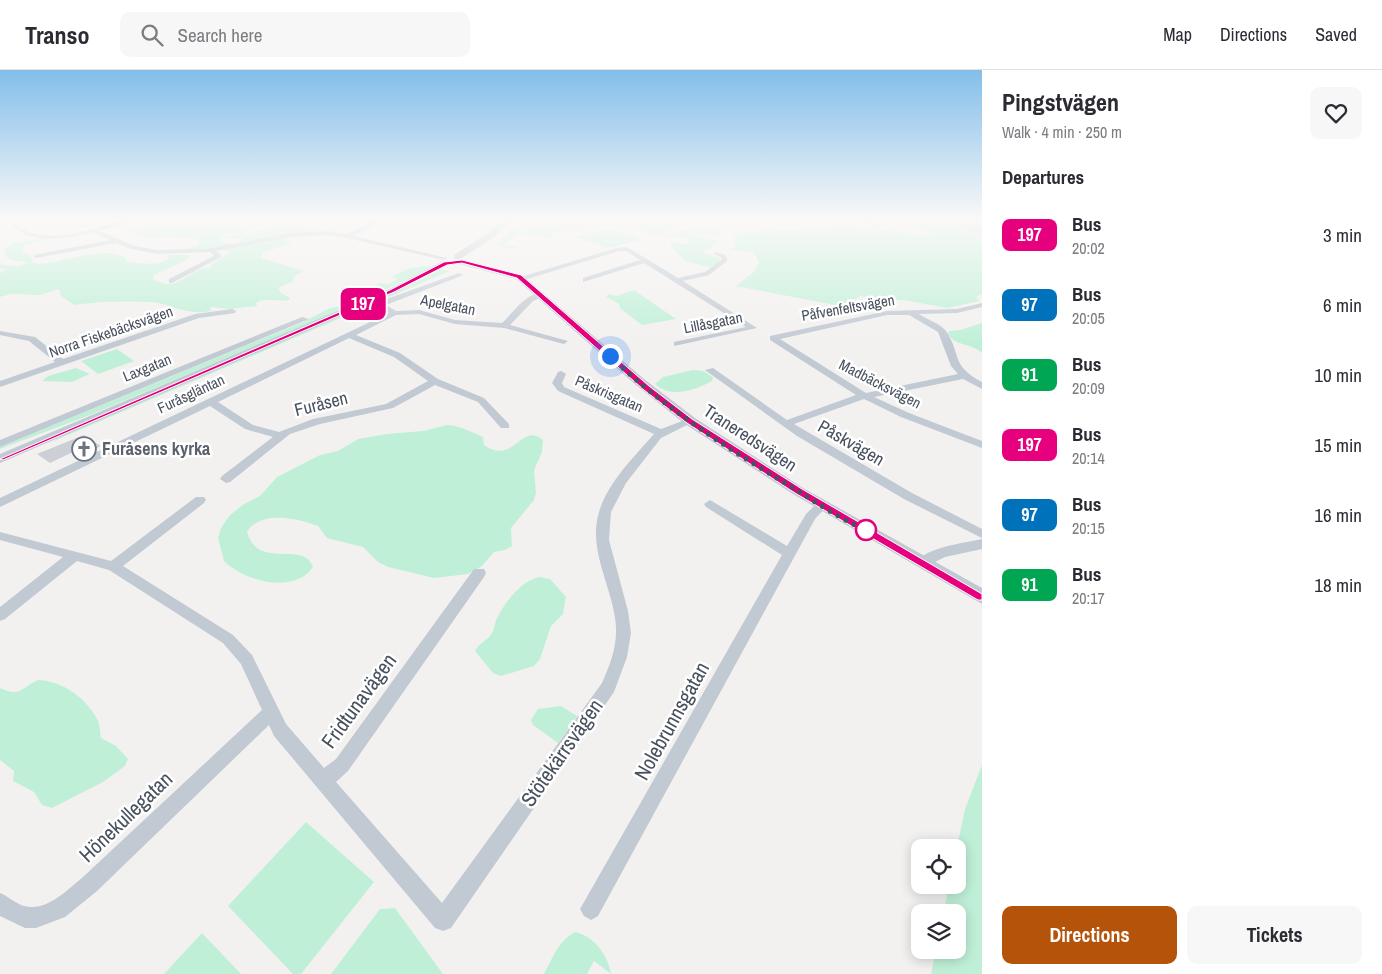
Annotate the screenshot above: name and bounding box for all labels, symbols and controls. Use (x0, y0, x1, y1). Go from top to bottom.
search box (120, 12, 470, 57)
text: Transo (25, 19, 90, 51)
icon: search (138, 21, 166, 49)
text: Search here (178, 22, 262, 48)
text: Map (1163, 22, 1192, 47)
text: Directions (1220, 22, 1287, 47)
text: Saved (1315, 22, 1357, 47)
text: Pingstvägen (1002, 86, 1119, 118)
button: heart (1310, 87, 1362, 139)
text: Walk · 4 min · 250 m (1002, 121, 1122, 143)
text: Departures (1002, 164, 1084, 190)
text: Bus (1072, 211, 1101, 237)
text: 197 (1017, 222, 1042, 247)
text: 3 min (1323, 222, 1362, 248)
text: 20:02 (1072, 237, 1105, 259)
text: Bus (1072, 281, 1101, 307)
line badge: 197 (334, 288, 392, 320)
street label: Apelgatan (418, 289, 477, 320)
street label: Påfvenfeltsvägen (800, 289, 896, 326)
text: 197 (351, 291, 375, 316)
text: 97 (1021, 292, 1038, 317)
text: 6 min (1323, 292, 1362, 318)
street label: Norra Fiskebäcksvägen (46, 300, 176, 363)
street label: Lillåsgatan (682, 307, 744, 338)
text: 20:05 (1072, 307, 1105, 329)
your location (598, 344, 623, 369)
street label: Laxgatan (119, 348, 174, 387)
text: Bus (1072, 351, 1101, 377)
street label: Madbäcksvägen (836, 354, 925, 413)
text: 91 (1021, 362, 1038, 387)
text: 10 min (1314, 362, 1362, 388)
street label: Furåsgläntan (154, 369, 228, 418)
street label: Påskrisgatan (572, 370, 646, 417)
text: 20:09 (1072, 377, 1105, 399)
street label: Furåsen (292, 385, 350, 422)
street label: Traneredsvägen (699, 398, 802, 477)
street label: Påskvägen (813, 413, 889, 472)
text: Bus (1072, 421, 1101, 447)
text: 197 (1017, 432, 1042, 457)
text: 15 min (1314, 432, 1362, 458)
church icon: Furåsens kyrka (71, 436, 97, 462)
place label: Furåsens kyrka (102, 436, 211, 461)
text: 20:14 (1072, 447, 1105, 469)
text: Bus (1072, 491, 1101, 517)
text: 97 (1021, 502, 1038, 527)
text: 16 min (1314, 502, 1362, 528)
text: 20:15 (1072, 517, 1105, 539)
unlabelled marker (855, 519, 877, 541)
text: Bus (1072, 561, 1101, 587)
text: 91 (1021, 572, 1038, 597)
text: 18 min (1314, 572, 1362, 598)
text: 20:17 (1072, 587, 1105, 609)
street label: Fridtunavägen (314, 647, 403, 754)
street label: Nolebrunnsgatan (627, 656, 716, 785)
street label: Stötekärrsvägen (514, 693, 609, 812)
street label: Hönekullegatan (73, 765, 179, 869)
map controls (911, 839, 966, 959)
button: locate (911, 839, 966, 894)
button: layers (911, 904, 966, 959)
button: Directions (1002, 906, 1177, 964)
button: Tickets (1187, 906, 1362, 964)

